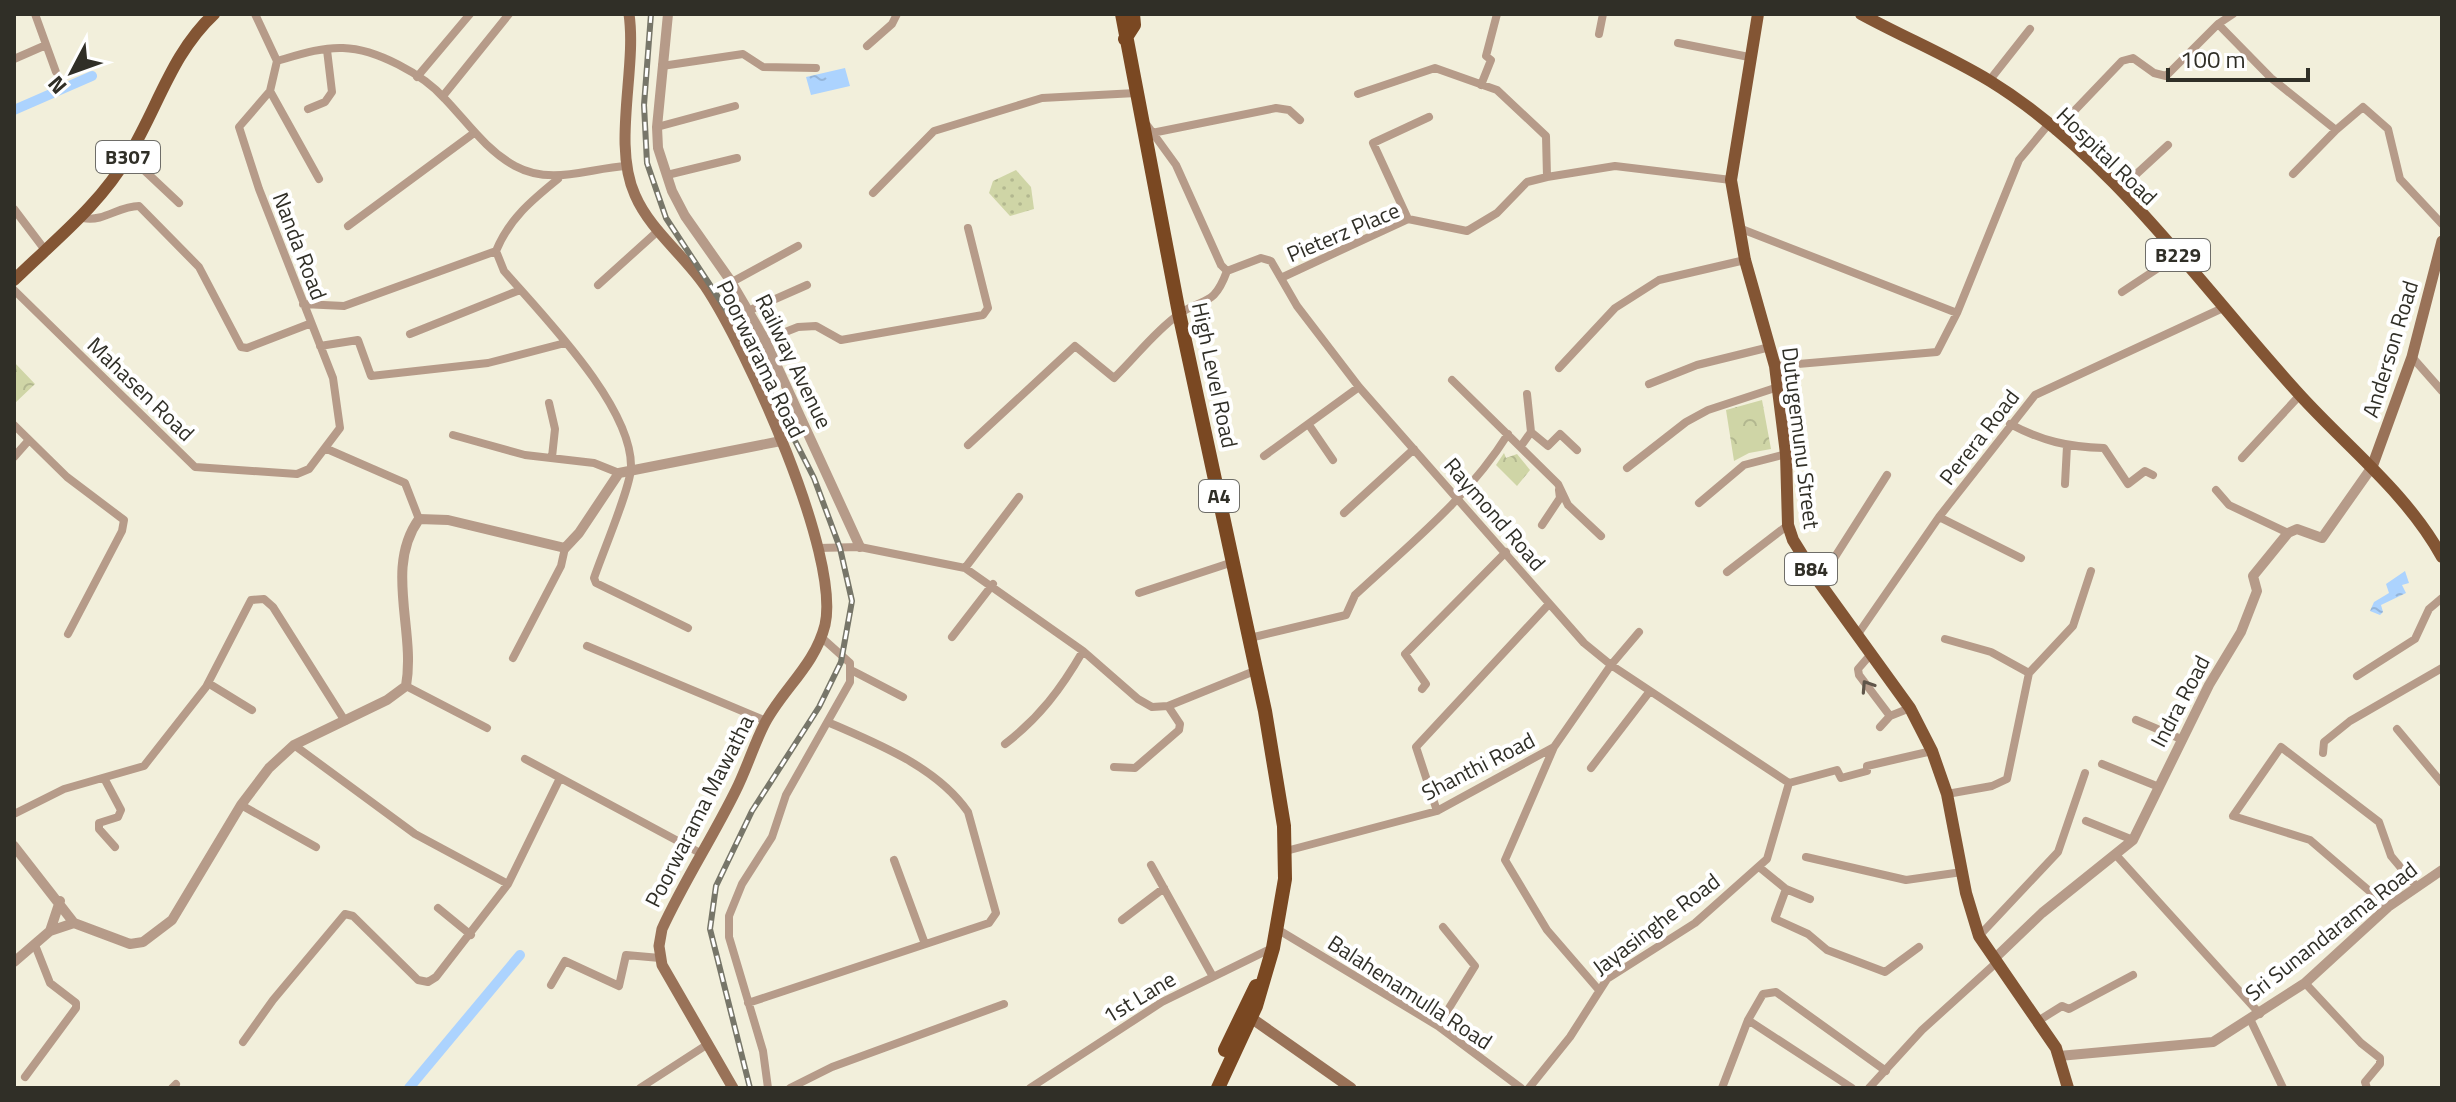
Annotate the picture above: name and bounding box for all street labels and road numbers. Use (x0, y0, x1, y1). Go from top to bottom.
street label: Hospital Road (2049, 99, 2165, 213)
road number: B307 (96, 141, 160, 173)
street label: Nanda Road (264, 187, 336, 305)
street label: Pieterz Place (1281, 193, 1405, 271)
road number: B229 (2146, 239, 2210, 271)
street label: Poorwarama Road (708, 274, 814, 444)
street label: Anderson Road (2353, 276, 2427, 422)
street label: Railway Avenue (747, 288, 841, 434)
street label: High Level Road (1183, 299, 1247, 451)
street label: Mahasen Road (80, 329, 202, 449)
street label: Dutugemunu Street (1773, 345, 1829, 531)
street label: Perera Road (1931, 382, 2027, 492)
street label: Raymond Road (1436, 450, 1554, 578)
road number: A4 (1199, 480, 1239, 512)
road number: B84 (1785, 553, 1837, 585)
street label: Indra Road (2142, 649, 2218, 753)
street label: Poorwarama Mawatha (636, 709, 762, 913)
street label: Shanthi Road (1415, 723, 1541, 809)
street label: Sri Sunandarama Road (2238, 853, 2424, 1009)
street label: Jayasinghe Road (1585, 865, 1727, 983)
street label: Balahenamulla Road (1321, 926, 1499, 1058)
street label: 1st Lane (1096, 962, 1182, 1032)

